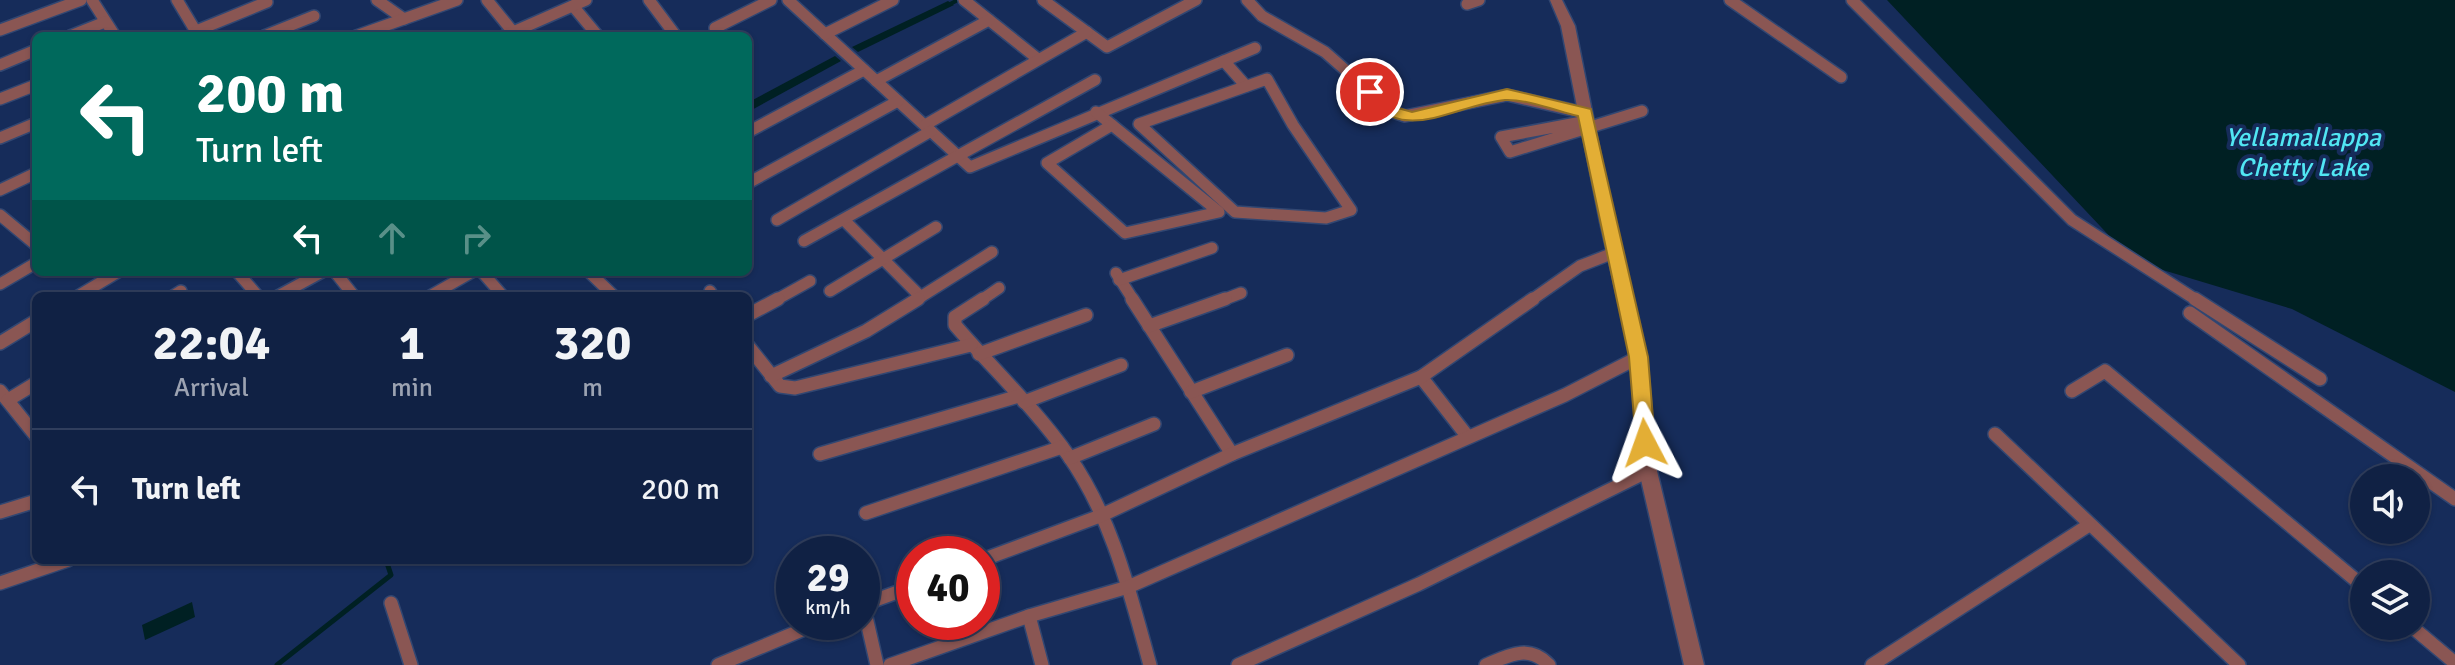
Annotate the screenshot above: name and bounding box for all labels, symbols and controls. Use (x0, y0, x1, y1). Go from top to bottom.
pin (1336, 58, 1404, 126)
text: 200 m (196, 59, 344, 128)
icon: left (64, 64, 168, 168)
icon: arrive (1348, 70, 1392, 114)
water label: Yellamallappa Chetty Lake (2225, 122, 2382, 184)
text: Turn left (196, 128, 323, 173)
icon: left (286, 216, 330, 260)
icon: ahead (370, 216, 414, 260)
icon: right (454, 216, 498, 260)
text: 22:04 (153, 314, 270, 373)
text: 1 (399, 314, 425, 373)
text: 320 (554, 314, 631, 373)
text: Arrival (174, 372, 249, 404)
text: min (391, 372, 433, 404)
text: m (582, 372, 603, 404)
position arrow (1603, 401, 1687, 485)
map controls (2350, 464, 2430, 640)
button: sound (2350, 464, 2430, 544)
icon: left (64, 467, 108, 511)
text: Turn left (132, 471, 241, 508)
text: 200 m (641, 471, 720, 508)
speed limit sign: 40 (896, 536, 1000, 640)
text: 29 (806, 553, 850, 603)
button: layers (2350, 560, 2430, 640)
text: km/h (805, 595, 851, 620)

